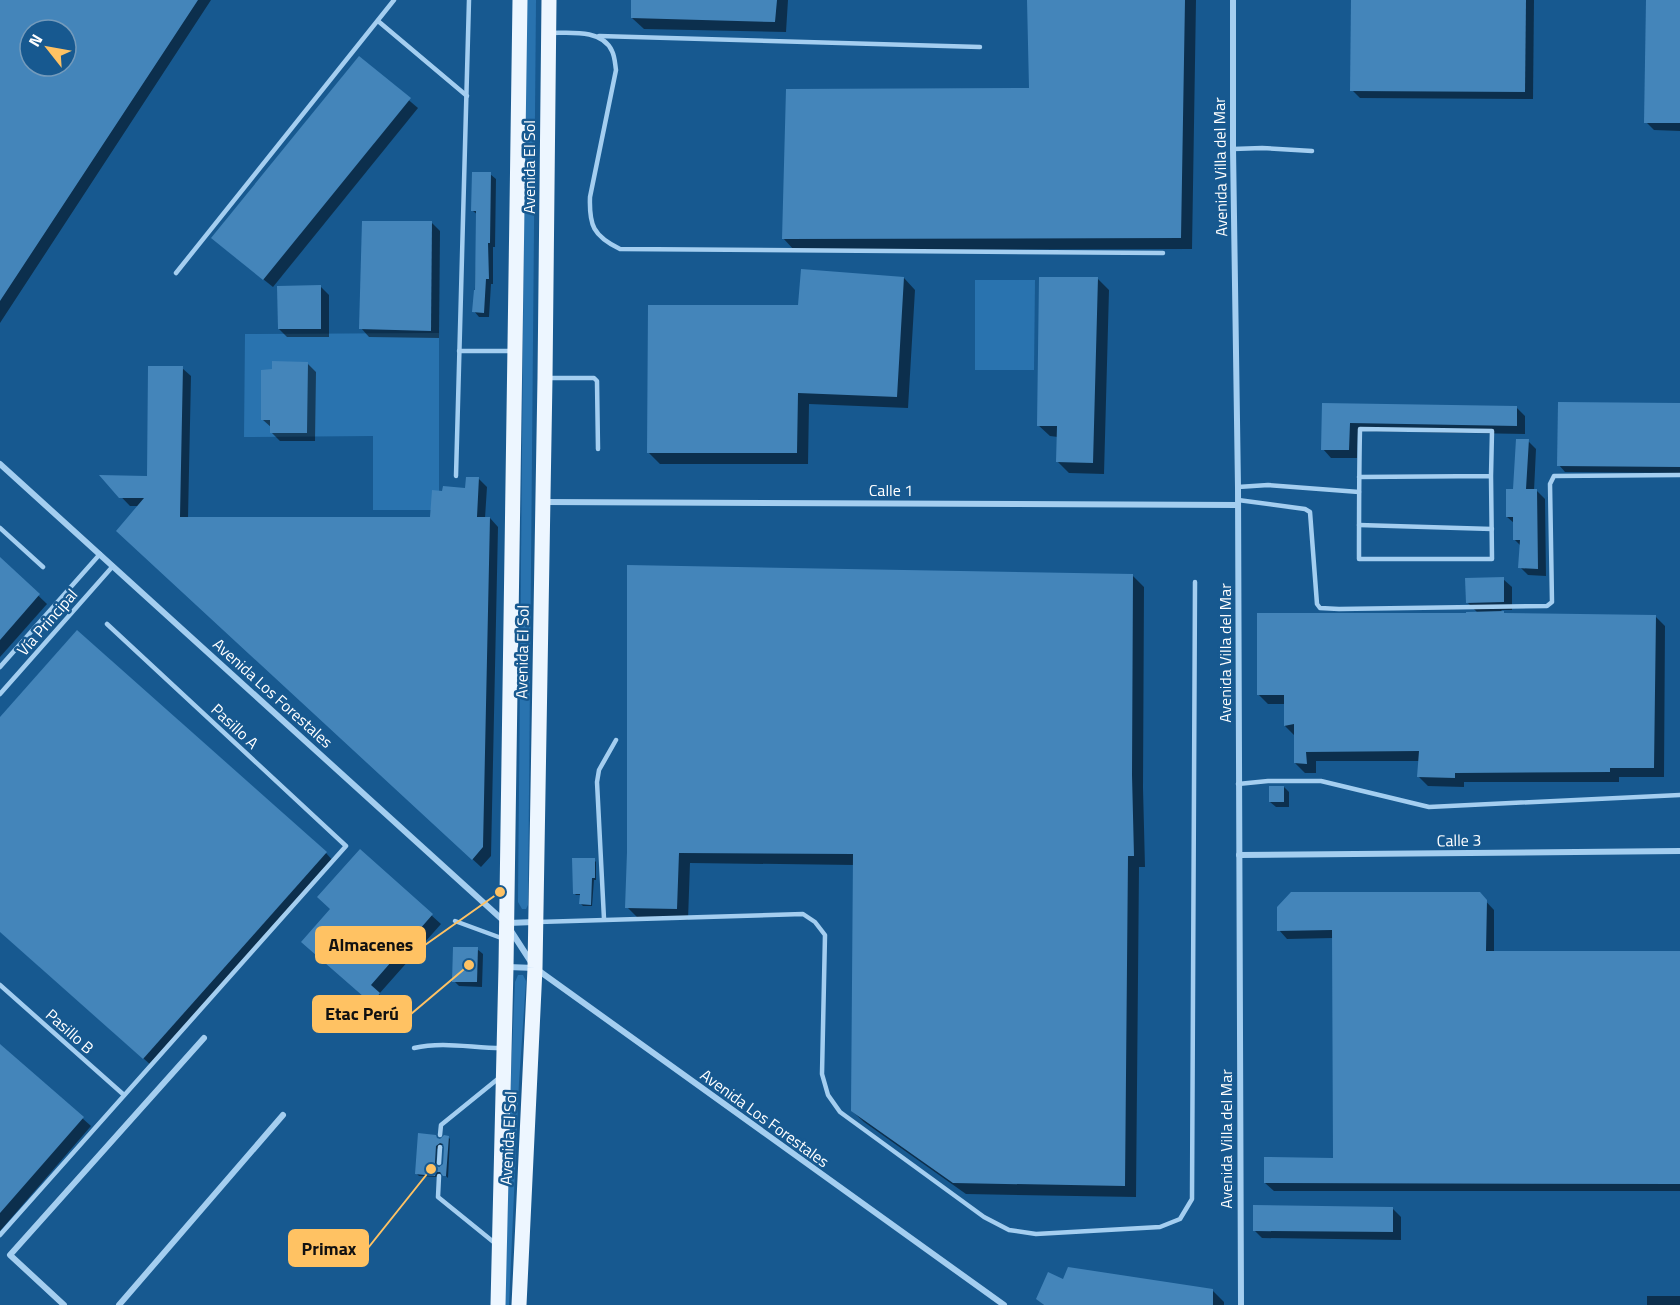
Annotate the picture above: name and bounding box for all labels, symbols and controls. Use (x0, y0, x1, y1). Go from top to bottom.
north arrow (18, 18, 78, 78)
text: N (22, 29, 48, 51)
street label: Avenida Villa del Mar (1207, 97, 1233, 237)
street label: Avenida El Sol (517, 120, 541, 214)
street label: Calle 1 (869, 478, 913, 502)
street label: Vía Principal (11, 583, 83, 661)
street label: Avenida Villa del Mar (1213, 583, 1237, 723)
street label: Avenida El Sol (509, 605, 535, 699)
street label: Avenida Los Forestales (208, 632, 338, 754)
street label: Pasillo A (206, 698, 264, 755)
street label: Calle 3 (1436, 828, 1482, 852)
callout: Almacenes (316, 927, 425, 963)
text: Almacenes (329, 931, 413, 958)
callout: Etac Perú (313, 996, 411, 1032)
text: Etac Perú (325, 1000, 399, 1027)
street label: Pasillo B (41, 1003, 100, 1059)
street label: Avenida Los Forestales (696, 1063, 834, 1173)
street label: Avenida Villa del Mar (1214, 1069, 1238, 1209)
street label: Avenida El Sol (494, 1091, 522, 1185)
callout: Primax (289, 1230, 368, 1266)
text: Primax (302, 1235, 357, 1262)

